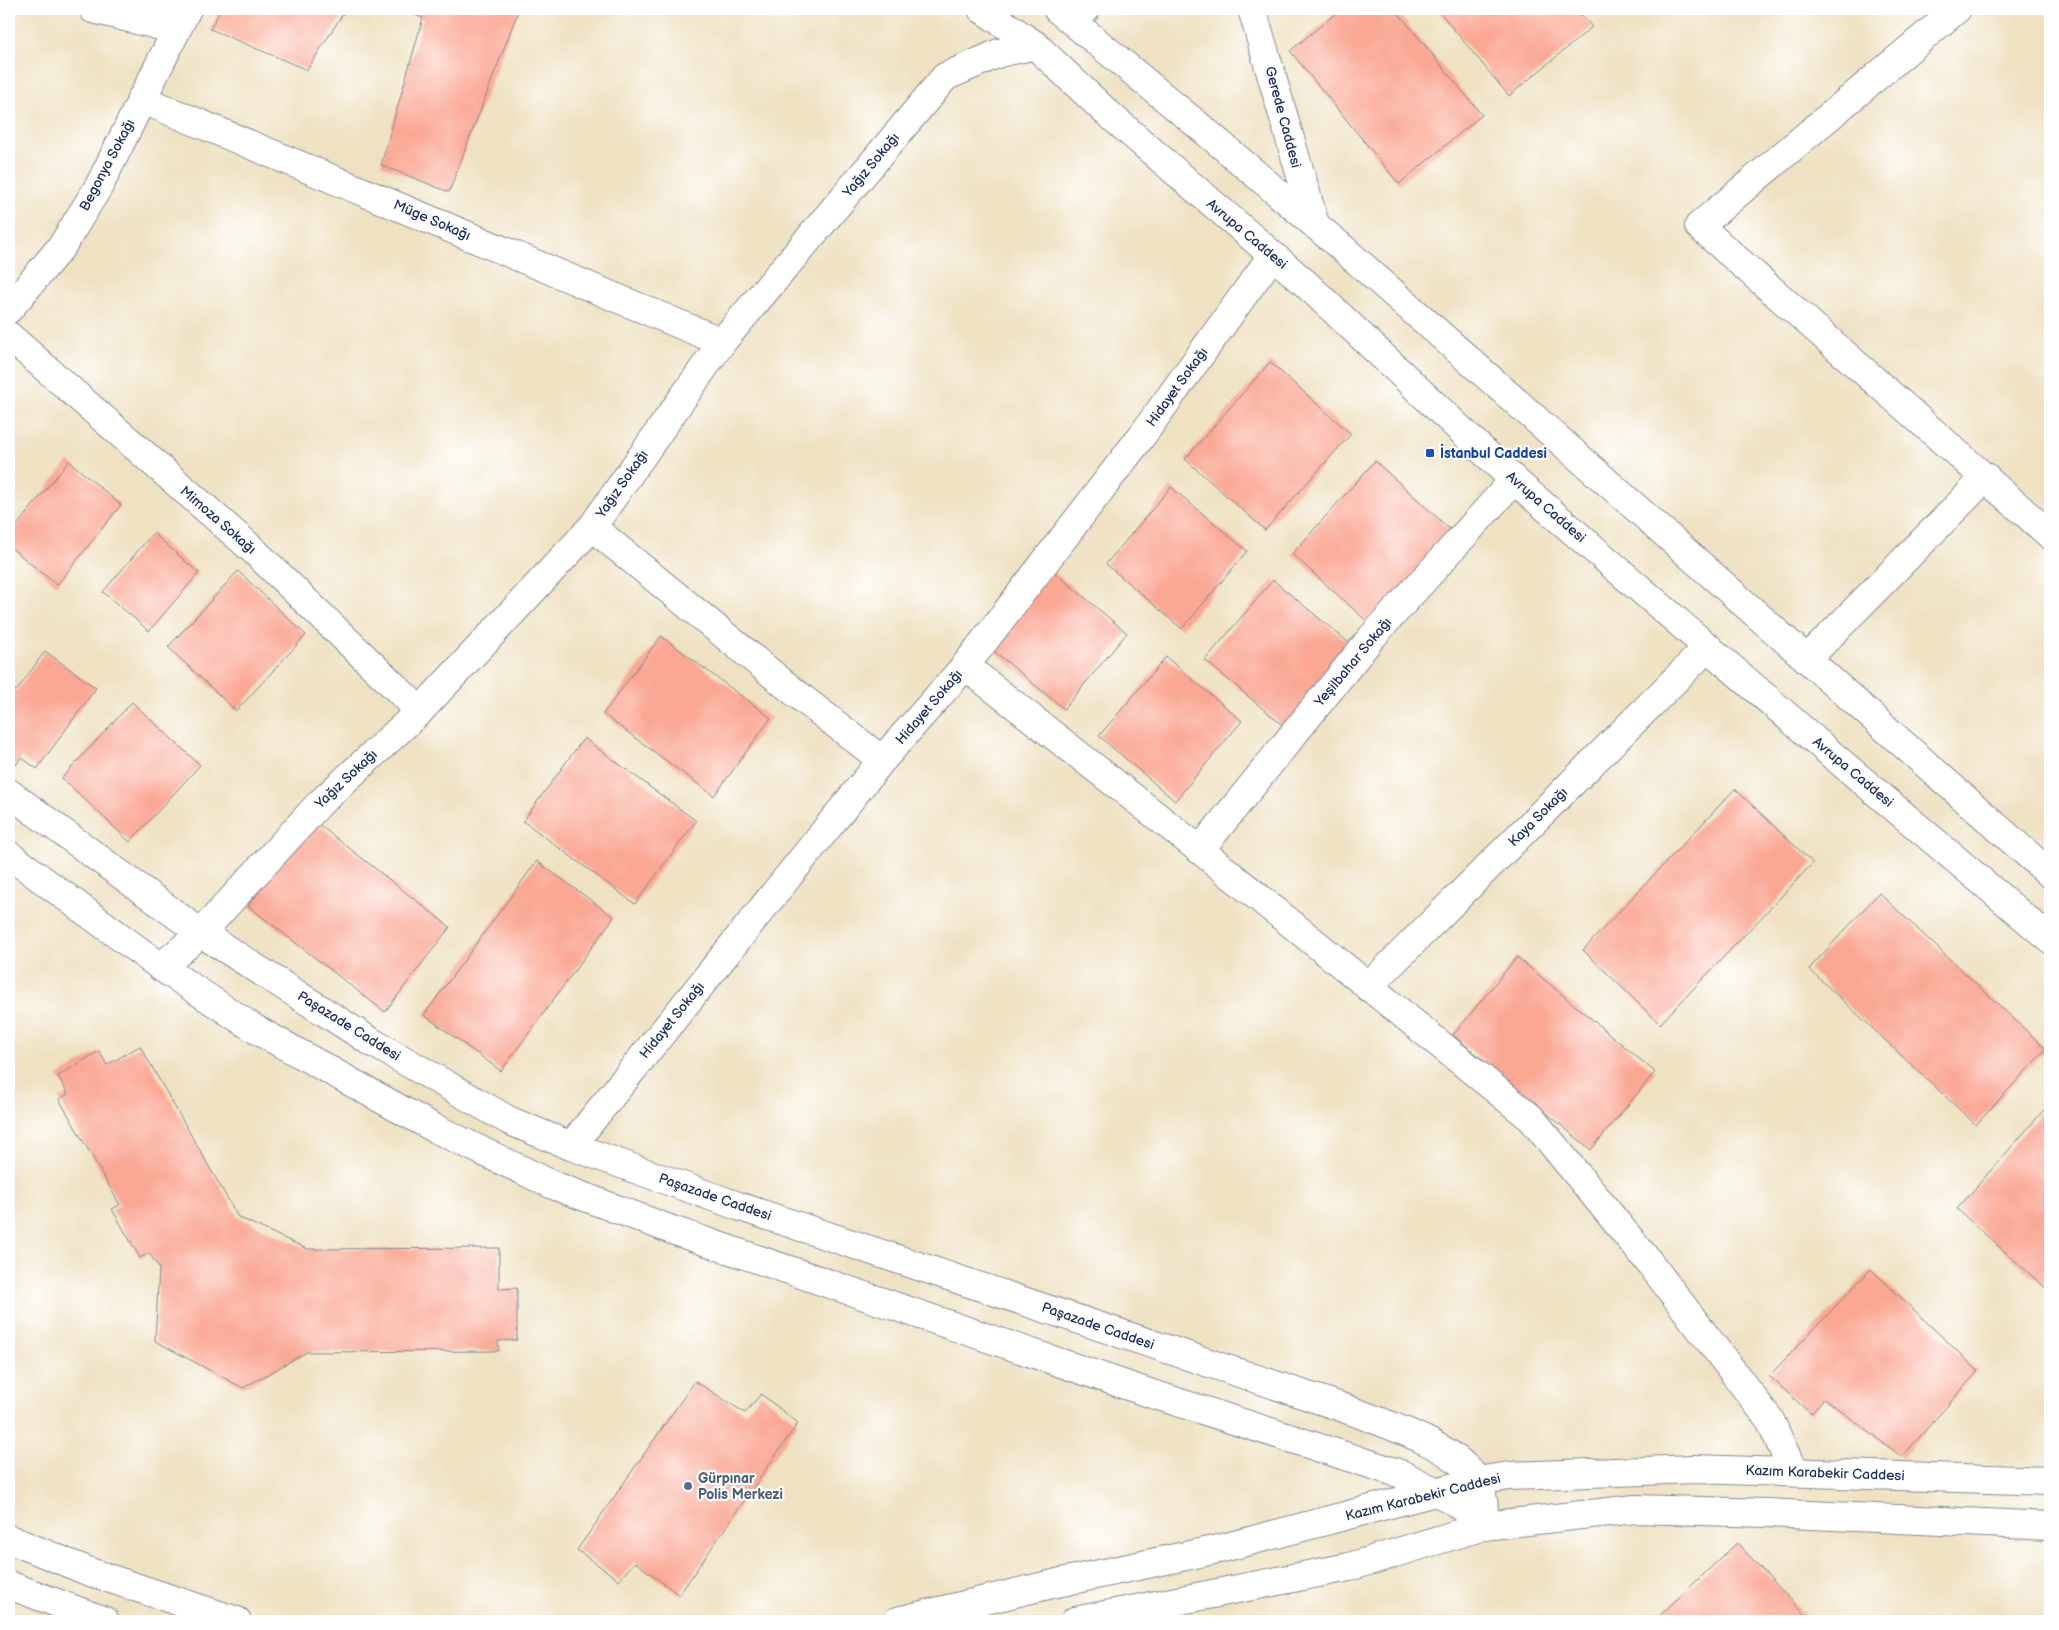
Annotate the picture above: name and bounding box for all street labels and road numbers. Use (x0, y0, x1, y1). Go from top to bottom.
street label: Gerede Caddesi (1261, 64, 1305, 170)
street label: Begonya Sokağı (76, 116, 138, 214)
street label: Yağız Sokağı (838, 129, 903, 201)
street label: Avrupa Caddesi (1203, 195, 1291, 273)
street label: Müge Sokağı (391, 196, 473, 244)
street label: Hidayet Sokağı (1143, 344, 1211, 430)
street label: Yağız Sokağı (592, 447, 652, 522)
street label: Avrupa Caddesi (1503, 468, 1589, 546)
street label: Mimoza Sokağı (177, 482, 259, 558)
street label: Yeşilbahar Sokağı (1310, 614, 1395, 711)
street label: Hidayet Sokağı (892, 666, 966, 748)
street label: Avrupa Caddesi (1809, 733, 1897, 811)
street label: Yağız Sokağı (311, 746, 381, 813)
street label: Kaya Sokağı (1505, 784, 1571, 850)
street label: Hidayet Sokağı (636, 978, 708, 1062)
street label: Paşazade Caddesi (294, 988, 404, 1064)
street label: Paşazade Caddesi (656, 1170, 774, 1224)
street label: Paşazade Caddesi (1039, 1299, 1157, 1353)
street label: Kazım Karabekir Caddesi (1745, 1462, 1905, 1484)
street label: Kazım Karabekir Caddesi (1344, 1469, 1502, 1525)

